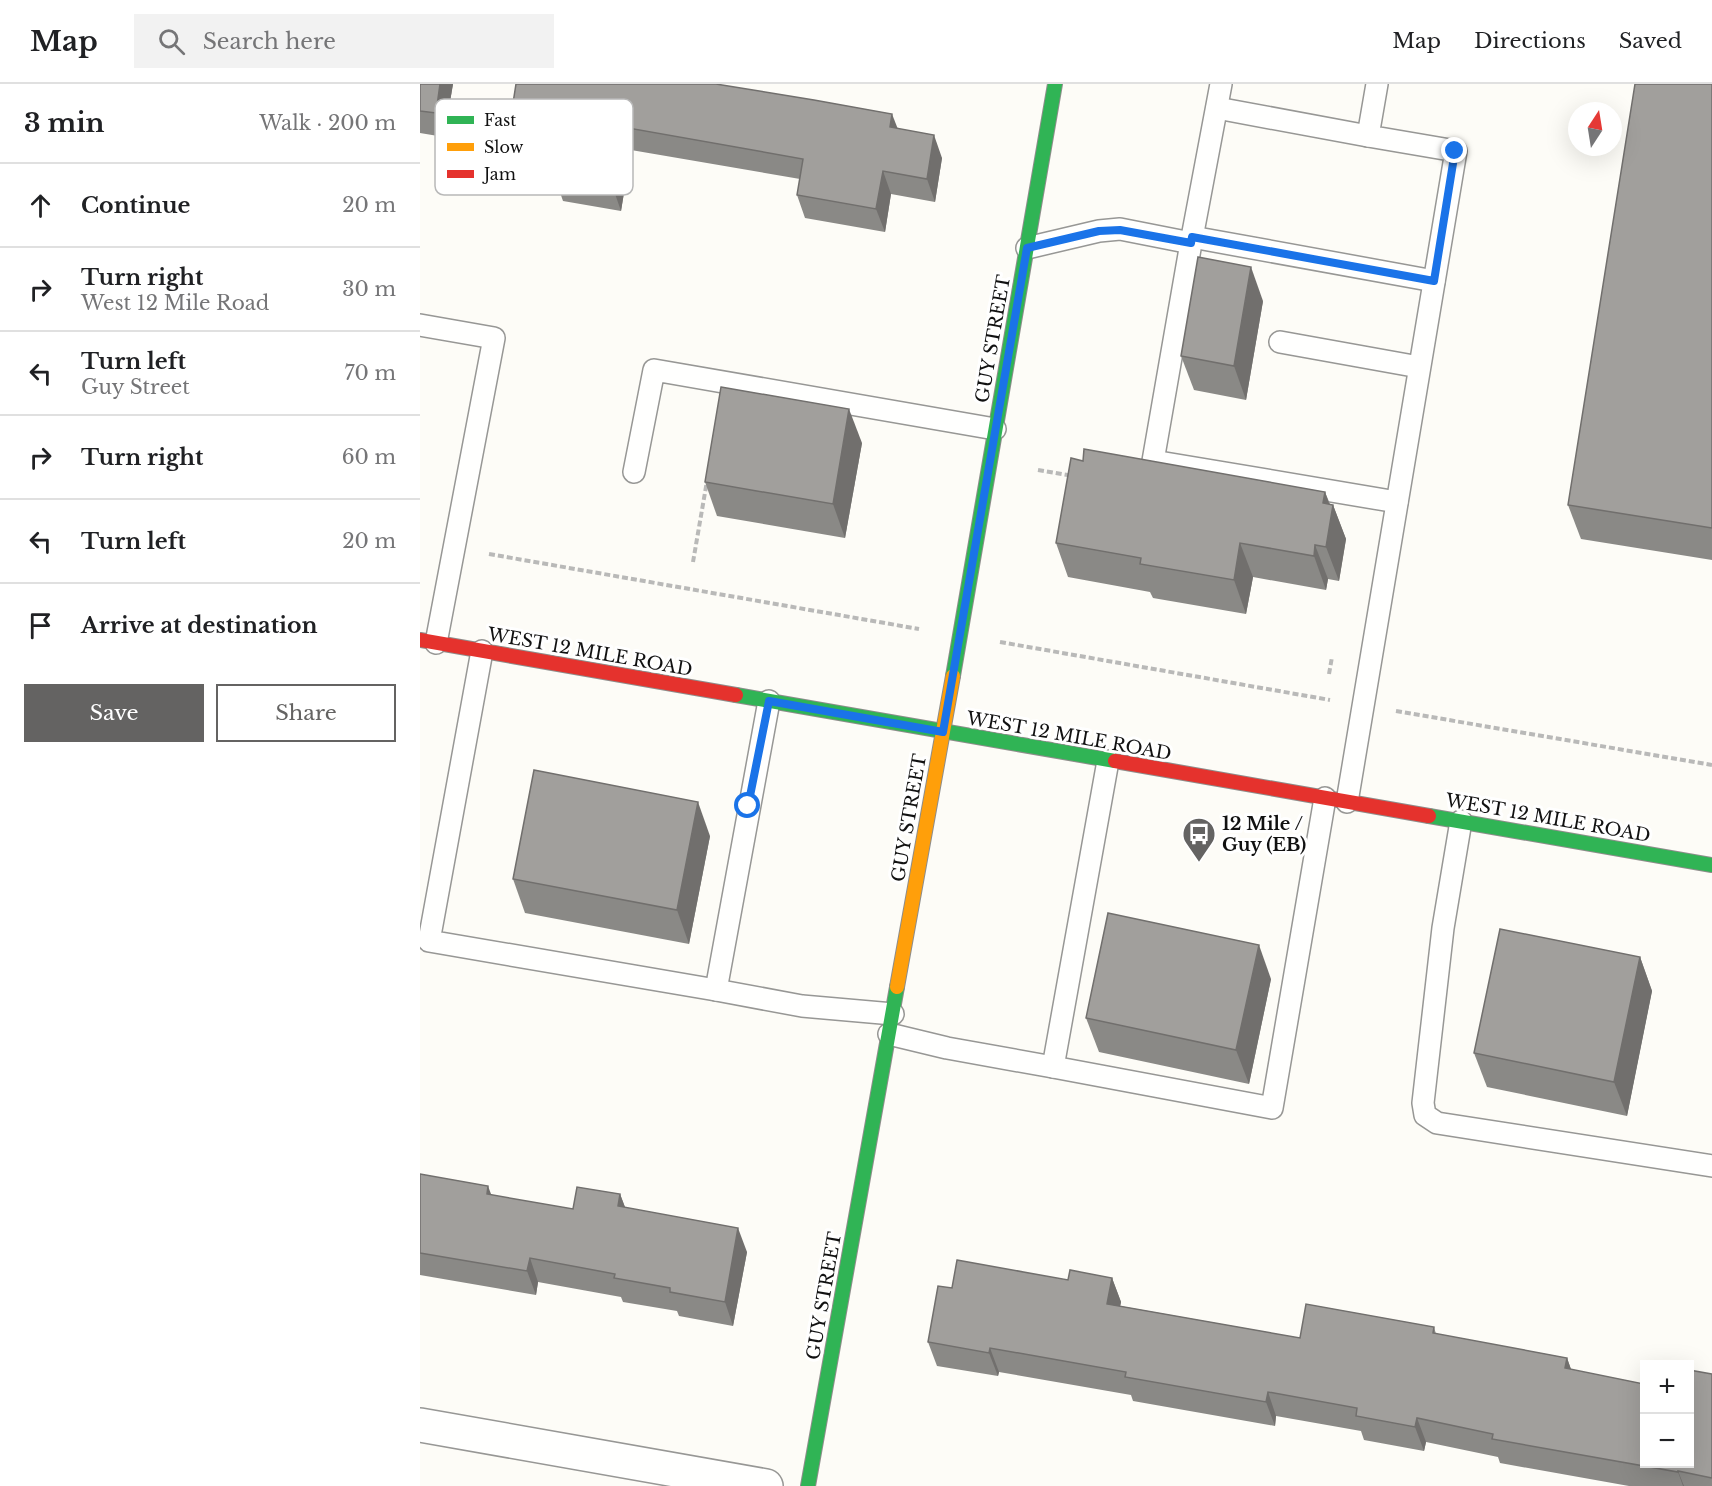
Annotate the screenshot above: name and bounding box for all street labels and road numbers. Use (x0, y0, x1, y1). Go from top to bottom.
street label: GUY STREET (971, 273, 1015, 405)
street label: WEST 12 MILE ROAD (485, 623, 694, 681)
street label: WEST 12 MILE ROAD (964, 707, 1173, 765)
street label: GUY STREET (887, 752, 931, 884)
street label: WEST 12 MILE ROAD (1443, 789, 1652, 847)
street label: GUY STREET (802, 1230, 846, 1362)

